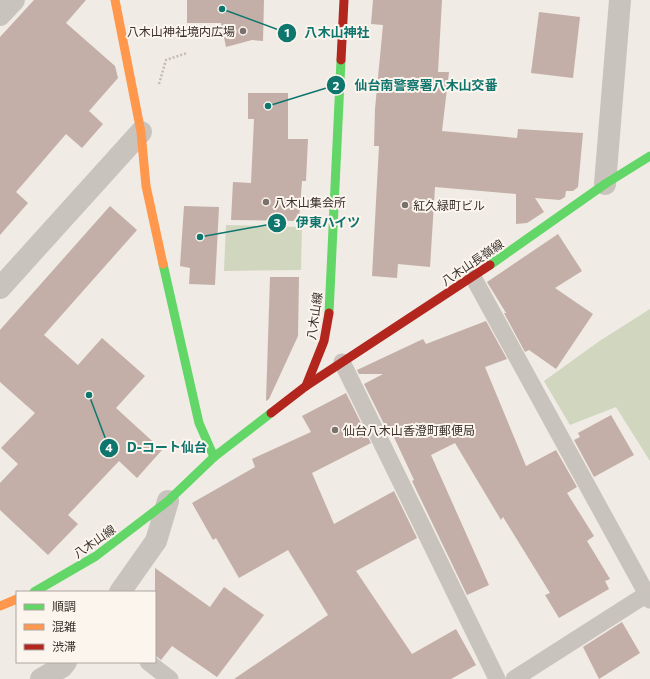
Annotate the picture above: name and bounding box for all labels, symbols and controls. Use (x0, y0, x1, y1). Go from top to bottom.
callout: 八木山神社 (277, 20, 378, 45)
place label: 八木山神社境内広場 (127, 24, 235, 38)
text: 八木山神社 (304, 24, 370, 40)
text: 1 (284, 25, 290, 39)
marker: 八木山神社境内広場 (238, 26, 248, 36)
callout: 仙台南警察署八木山交番 (326, 73, 505, 98)
text: 仙台南警察署八木山交番 (354, 77, 498, 93)
text: 2 (333, 78, 340, 92)
place label: 八木山集会所 (274, 195, 346, 209)
marker: 八木山集会所 (261, 197, 271, 207)
place label: 紅久緑町ビル (413, 198, 485, 212)
marker: 紅久緑町ビル (400, 200, 410, 210)
callout: 伊東ハイツ (267, 210, 368, 235)
text: 伊東ハイツ (296, 214, 360, 230)
text: 3 (274, 215, 281, 229)
street label: 八木山長嶺線 (438, 236, 506, 288)
street label: 八木山線 (304, 291, 324, 341)
place label: 仙台八木山香澄町郵便局 (343, 423, 475, 437)
marker: 仙台八木山香澄町郵便局 (330, 425, 340, 435)
callout: D-コート仙台 (99, 435, 215, 460)
text: D-コート仙台 (127, 439, 207, 455)
text: 4 (105, 440, 113, 454)
street label: 八木山線 (70, 521, 118, 561)
legend (16, 591, 156, 663)
text: 順調 (52, 599, 76, 613)
text: 混雑 (52, 619, 76, 633)
text: 渋滞 (52, 639, 76, 653)

